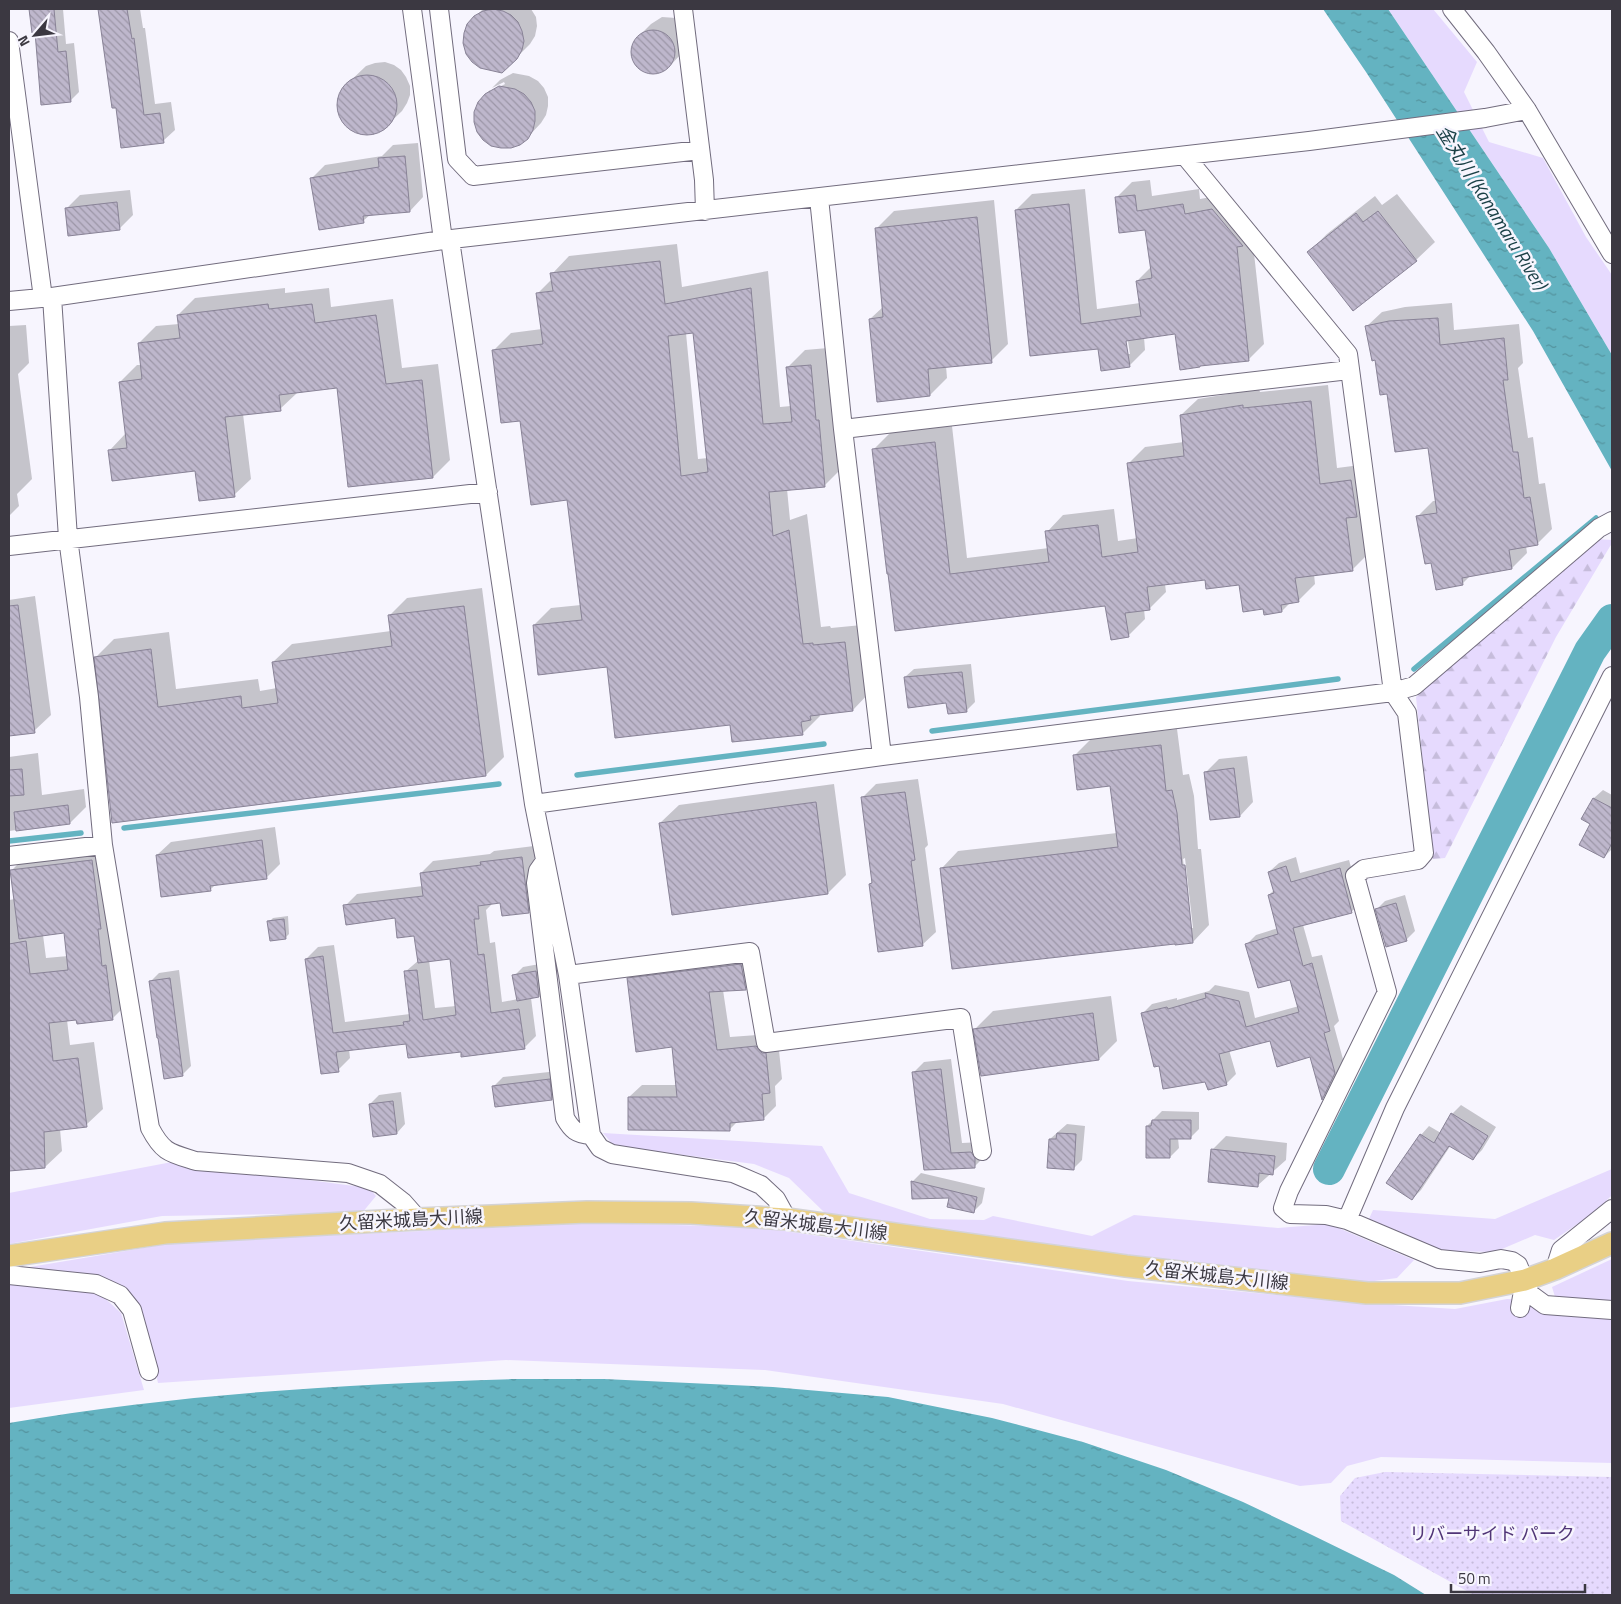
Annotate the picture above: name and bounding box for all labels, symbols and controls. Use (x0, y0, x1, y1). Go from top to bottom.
north arrow (10, 10, 60, 60)
text: N (12, 32, 35, 51)
water label: 金丸川 (Kanamaru River) (1430, 119, 1556, 296)
street label: 久留米城島大川線 (338, 1202, 484, 1237)
street label: 久留米城島大川線 (743, 1202, 889, 1247)
street label: 久留米城島大川線 (1144, 1255, 1290, 1296)
park label: リバーサイド パーク (1409, 1520, 1575, 1547)
scale bar (1451, 1562, 1585, 1594)
text: 50 m (1458, 1567, 1491, 1590)

